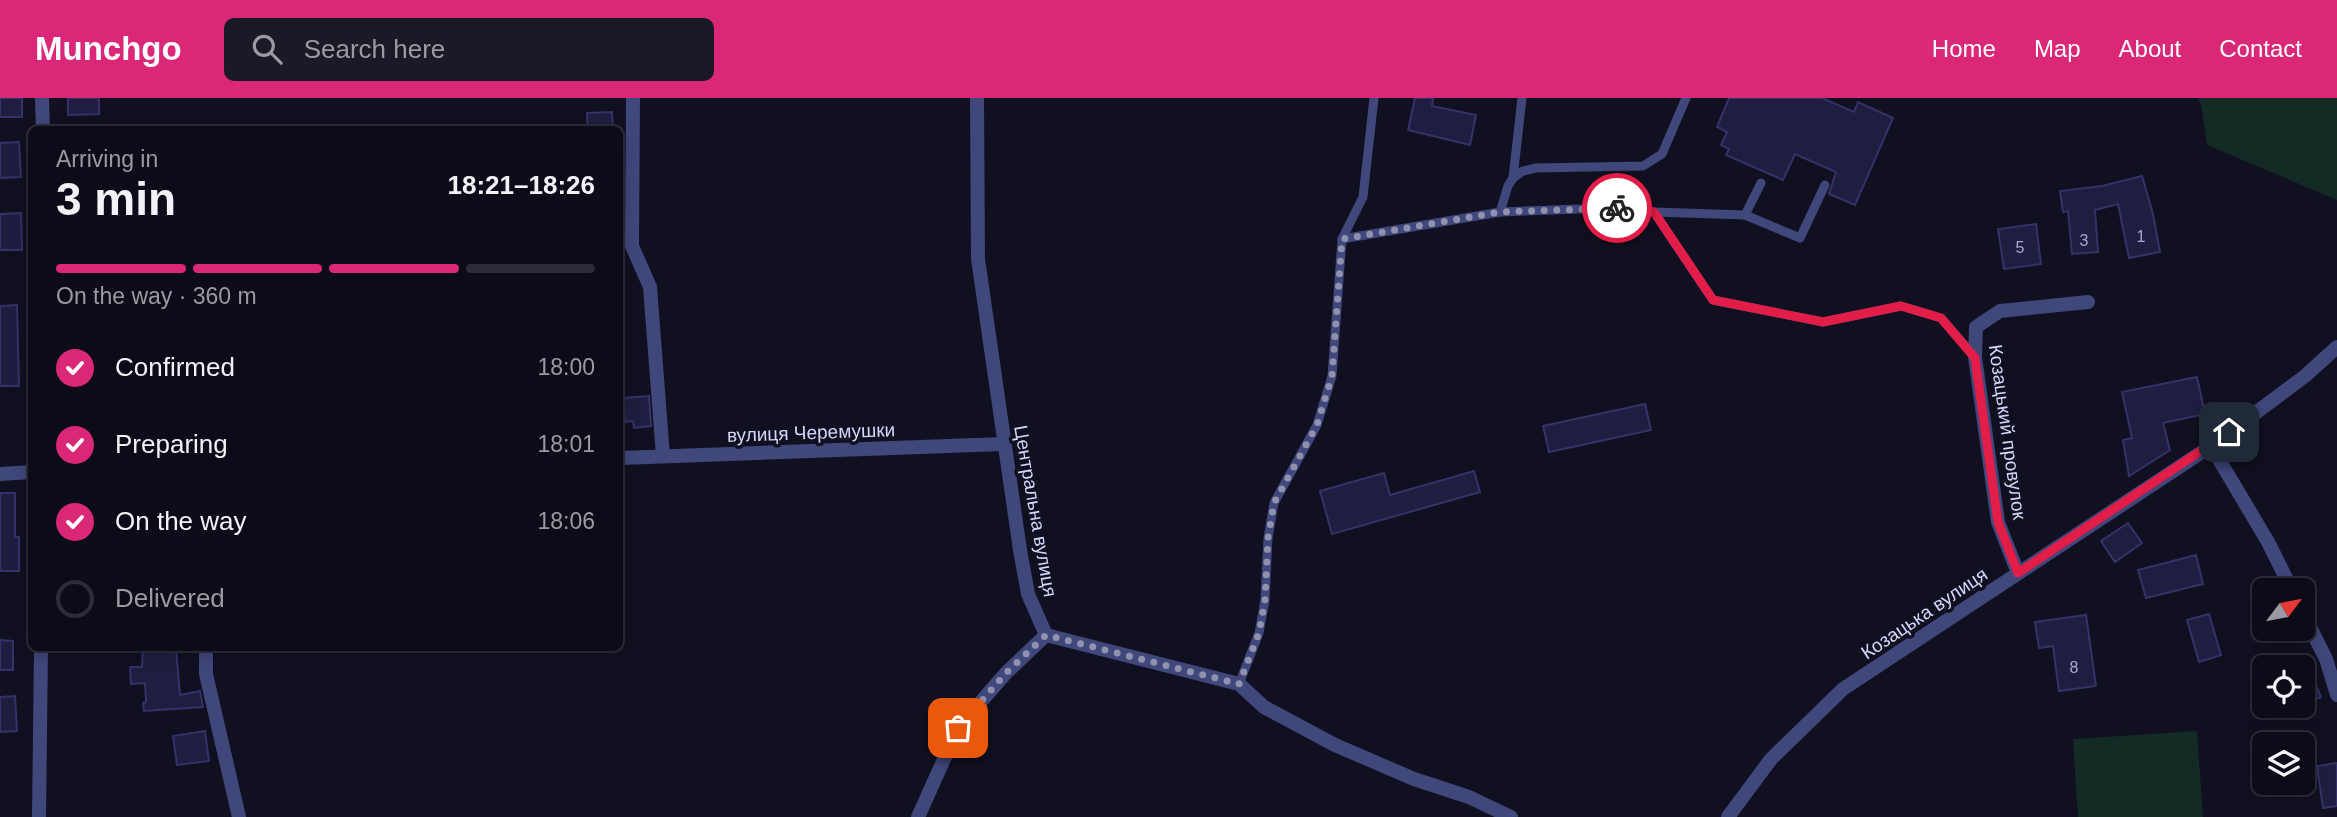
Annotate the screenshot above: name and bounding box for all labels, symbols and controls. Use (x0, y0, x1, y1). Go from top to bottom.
search box (224, 18, 714, 81)
text: Munchgo (35, 30, 182, 67)
icon: search (248, 30, 286, 68)
text: Search here (304, 34, 445, 64)
text: Home (1932, 35, 1996, 62)
text: Map (2034, 35, 2081, 62)
text: About (2119, 35, 2181, 62)
text: Contact (2219, 35, 2302, 62)
text: Arriving in (56, 146, 158, 172)
text: 18:21–18:26 (448, 170, 595, 200)
text: 3 min (56, 173, 176, 225)
courier (1582, 173, 1652, 243)
icon: bike (1598, 189, 1636, 227)
house number: 1 (2137, 228, 2146, 245)
house number: 3 (2080, 232, 2089, 249)
house number: 5 (2016, 239, 2025, 256)
text: On the way · 360 m (56, 283, 257, 309)
street label: Козацький провулок (1985, 343, 2030, 522)
icon: check (56, 349, 94, 387)
text: Confirmed (115, 352, 235, 382)
text: 18:00 (537, 354, 595, 380)
pin (2199, 402, 2259, 462)
icon: home (2210, 413, 2248, 451)
street label: вулиця Черемушки (727, 419, 895, 446)
street label: Центральна вулиця (1010, 424, 1061, 599)
icon: check (56, 426, 94, 464)
text: Preparing (115, 429, 228, 459)
text: 18:01 (537, 431, 595, 457)
icon: check (56, 503, 94, 541)
text: On the way (115, 506, 247, 536)
text: 18:06 (537, 508, 595, 534)
street label: Козацька вулиця (1857, 563, 1991, 663)
north arrow (2252, 578, 2315, 640)
map controls (2252, 578, 2315, 795)
text: Delivered (115, 583, 225, 613)
button: locate (2252, 655, 2315, 718)
house number: 8 (2070, 659, 2079, 676)
pin (928, 698, 988, 758)
icon: bag (939, 709, 977, 747)
button: layers (2252, 732, 2315, 795)

